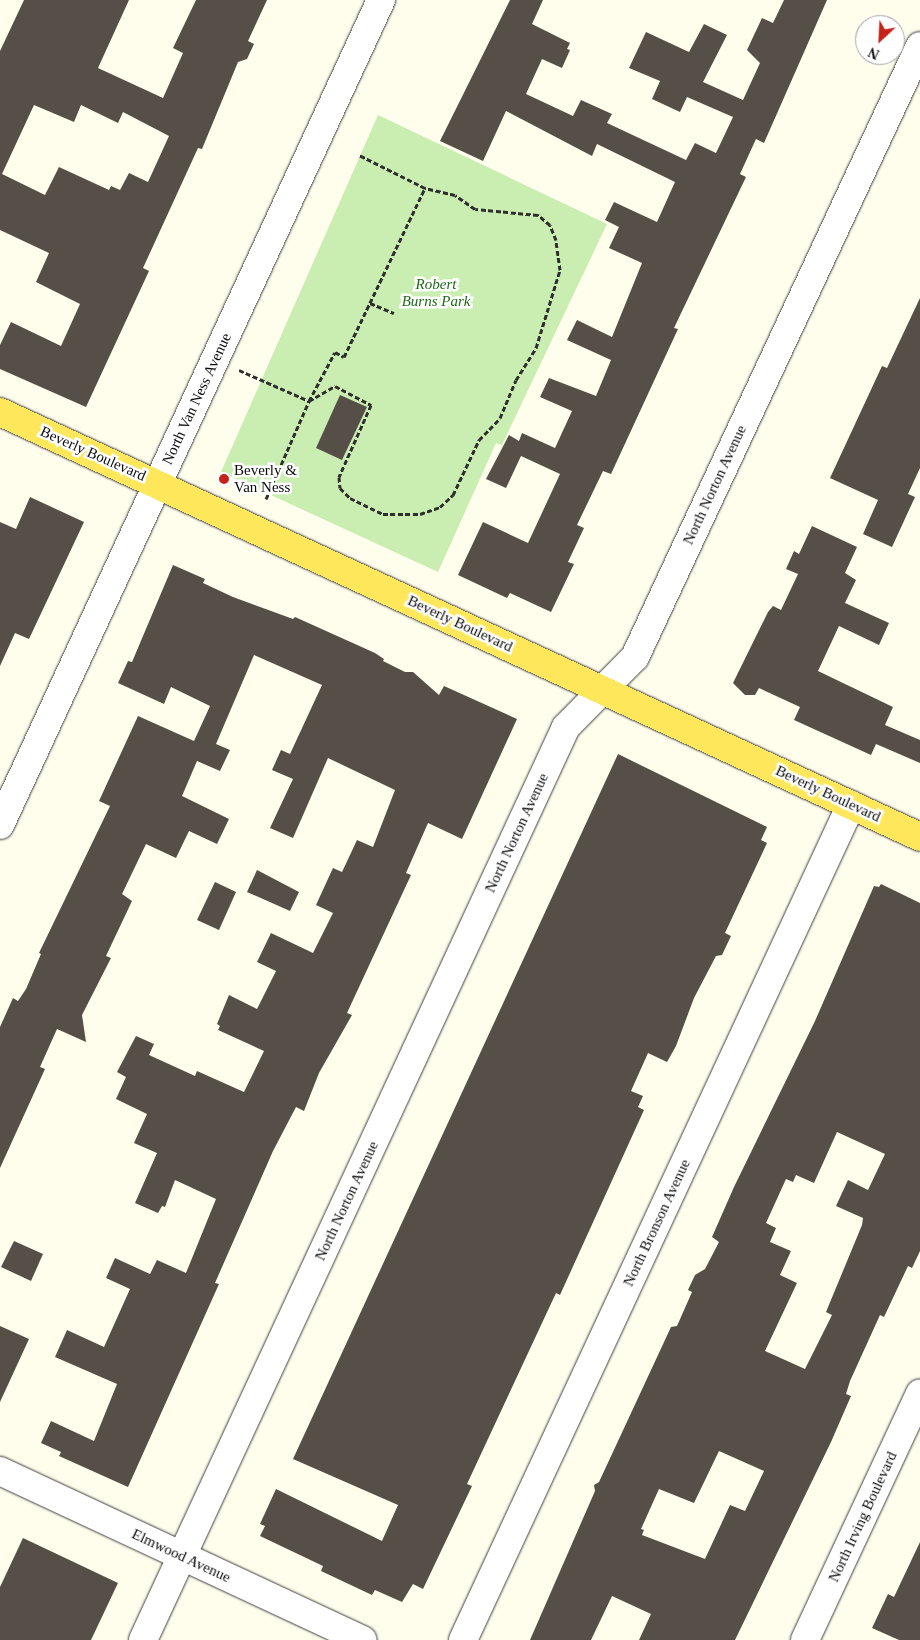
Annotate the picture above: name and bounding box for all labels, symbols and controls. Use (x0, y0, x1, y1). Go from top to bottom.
north arrow (855, 15, 905, 65)
text: N (866, 44, 882, 62)
park label: Robert Burns Park (402, 275, 470, 310)
street label: North Van Ness Avenue (158, 330, 236, 468)
street label: North Norton Avenue (679, 422, 751, 548)
street label: Beverly Boulevard (37, 423, 149, 485)
place label: Beverly & Van Ness (234, 461, 297, 496)
marker: Beverly & Van Ness (218, 473, 230, 485)
street label: Beverly Boulevard (405, 592, 515, 656)
street label: Beverly Boulevard (773, 762, 883, 826)
street label: North Norton Avenue (481, 770, 553, 896)
street label: North Norton Avenue (311, 1138, 383, 1264)
street label: North Bronson Avenue (619, 1156, 695, 1290)
street label: North Irving Boulevard (825, 1449, 901, 1585)
street label: Elmwood Avenue (128, 1525, 234, 1587)

